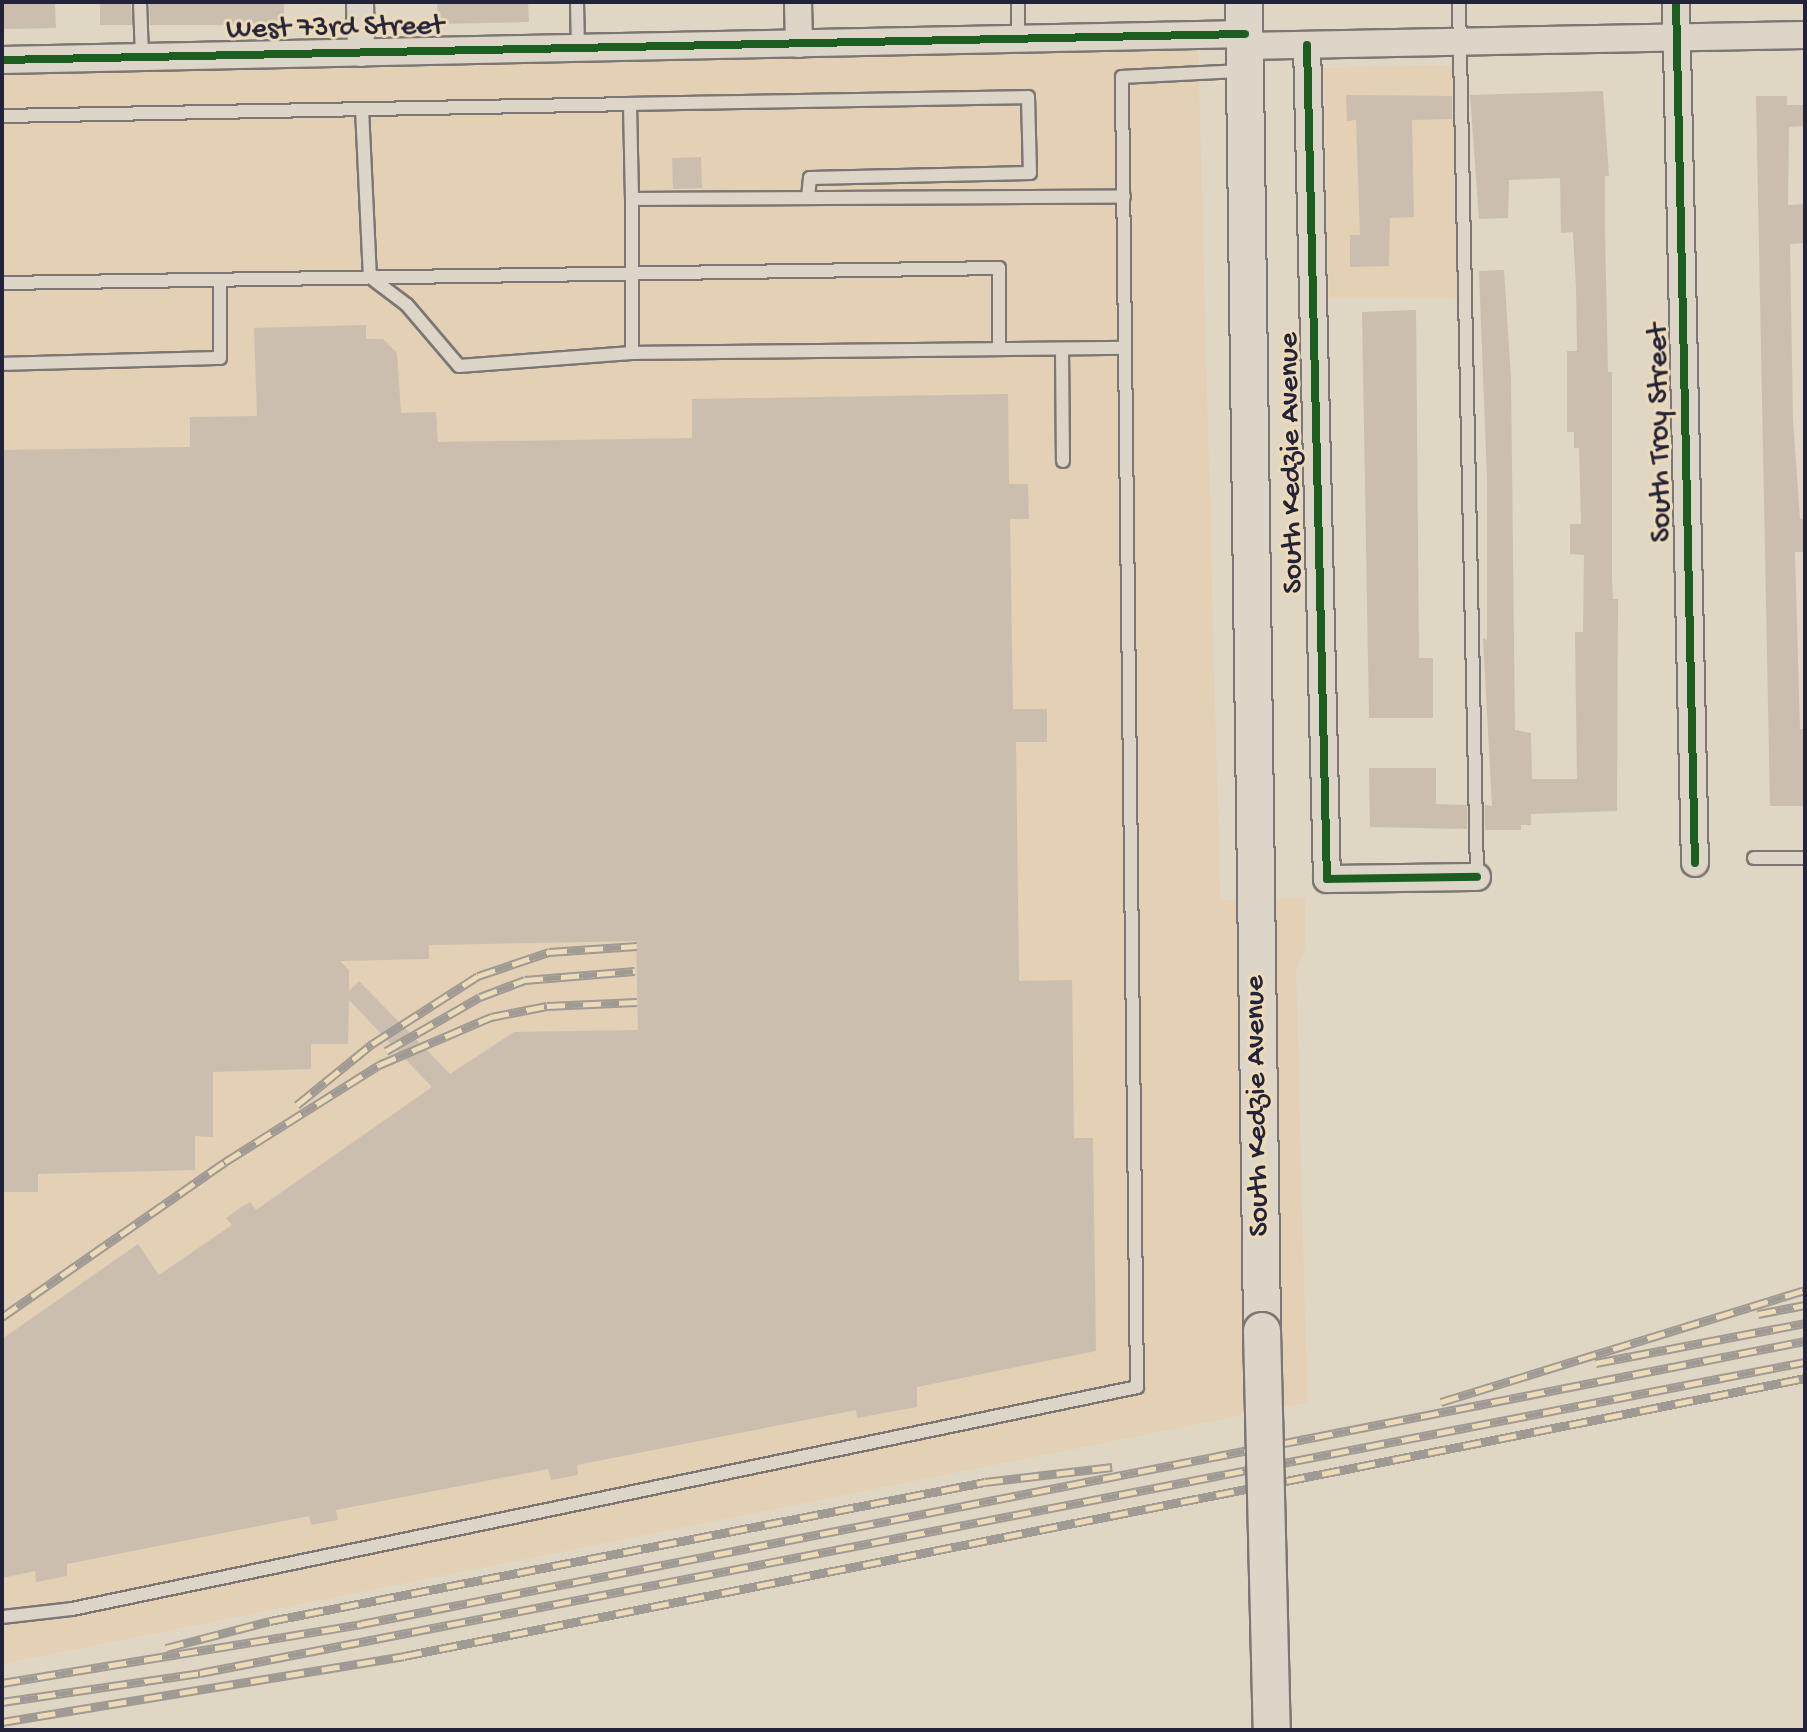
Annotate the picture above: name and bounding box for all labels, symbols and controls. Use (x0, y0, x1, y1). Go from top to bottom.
street label: West 73rd Street (226, 10, 444, 50)
street label: South Troy Street (1642, 323, 1682, 543)
street label: South Kedzie Avenue (1273, 332, 1313, 594)
street label: South Kedzie Avenue (1239, 975, 1279, 1237)

